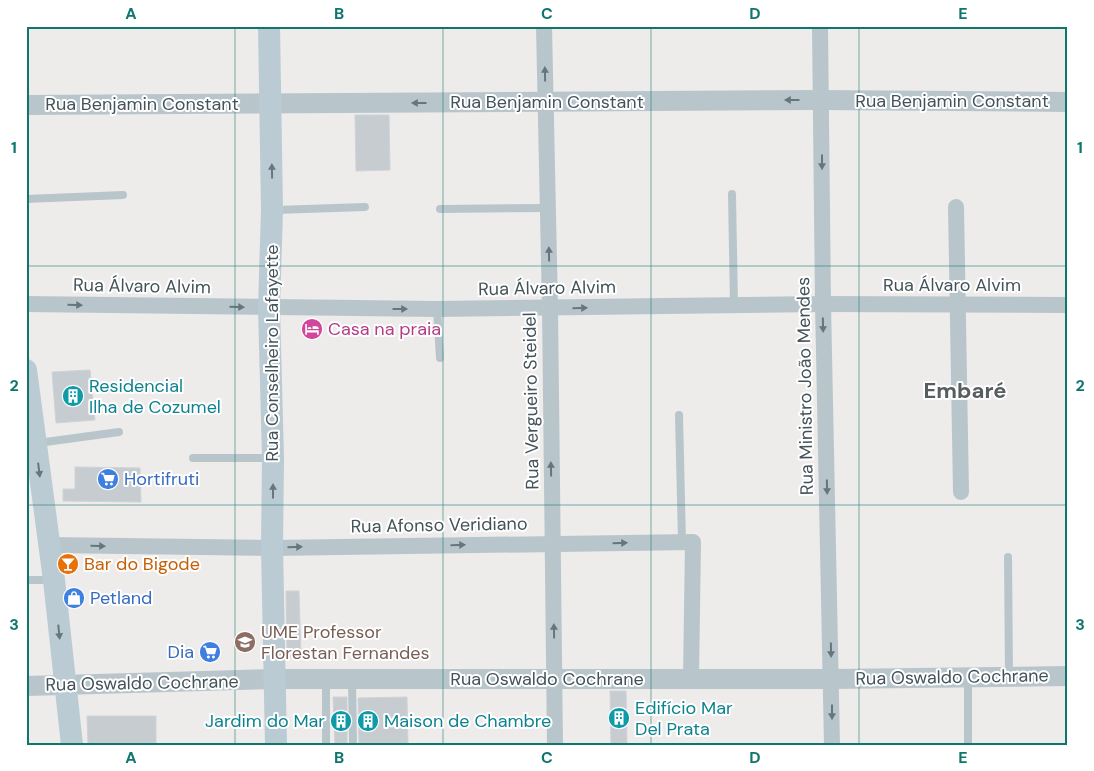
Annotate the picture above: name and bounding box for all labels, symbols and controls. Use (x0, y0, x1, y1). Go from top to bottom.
text: A (125, 3, 137, 24)
text: B (334, 3, 344, 24)
text: C (541, 3, 553, 24)
text: D (749, 3, 761, 24)
text: E (958, 3, 968, 24)
one-way arrow (541, 66, 549, 82)
street label: Rua Benjamin Constant (855, 89, 1049, 113)
street label: Rua Benjamin Constant (450, 90, 644, 114)
street label: Rua Benjamin Constant (45, 92, 239, 116)
one-way arrow (783, 96, 799, 104)
one-way arrow (411, 99, 427, 107)
text: 1 (11, 137, 17, 158)
text: 1 (1077, 137, 1083, 158)
one-way arrow (818, 155, 826, 171)
one-way arrow (267, 163, 275, 179)
street label: Rua Conselheiro Lafayette (260, 244, 284, 462)
one-way arrow (544, 246, 552, 262)
street label: Rua Álvaro Alvim (73, 273, 211, 299)
street label: Rua Álvaro Alvim (883, 273, 1021, 297)
street label: Rua Álvaro Alvim (478, 275, 616, 301)
street label: Rua Ministro João Mendes (791, 277, 819, 495)
one-way arrow (67, 301, 83, 309)
one-way arrow (230, 303, 246, 311)
one-way arrow (572, 304, 588, 312)
one-way arrow (392, 305, 408, 313)
street label: Rua Vergueiro Steidel (517, 312, 545, 490)
hotel icon: Casa na praia (300, 317, 324, 341)
place label: Casa na praia (328, 317, 441, 341)
one-way arrow (820, 317, 828, 333)
place label: Residencial Ilha de Cozumel (89, 374, 221, 419)
text: 2 (9, 375, 19, 396)
text: 2 (1075, 375, 1085, 396)
district label: Embaré (924, 376, 1006, 405)
building icon: Residencial Ilha de Cozumel (61, 384, 85, 408)
one-way arrow (547, 461, 555, 477)
one-way arrow (35, 463, 43, 479)
supermarket icon: Hortifruti (96, 467, 120, 491)
place label: Hortifruti (124, 467, 199, 491)
one-way arrow (823, 480, 831, 496)
one-way arrow (269, 482, 277, 498)
street label: Rua Afonso Veridiano (350, 511, 528, 539)
one-way arrow (612, 539, 628, 547)
one-way arrow (450, 541, 466, 549)
one-way arrow (90, 542, 106, 550)
one-way arrow (287, 543, 303, 551)
bar icon: Bar do Bigode (56, 552, 80, 576)
place label: Bar do Bigode (84, 552, 200, 576)
shop icon: Petland (62, 586, 86, 610)
place label: Petland (90, 586, 152, 610)
text: 3 (9, 614, 19, 635)
text: 3 (1075, 614, 1085, 635)
place label: UME Professor Florestan Fernandes (261, 620, 430, 665)
one-way arrow (550, 623, 558, 639)
one-way arrow (56, 624, 64, 640)
school or university icon: UME Professor Florestan Fernandes (233, 630, 257, 654)
place label: Dia (168, 640, 194, 664)
supermarket icon: Dia (198, 640, 222, 664)
one-way arrow (827, 642, 835, 658)
street label: Rua Oswaldo Cochrane (855, 663, 1049, 691)
street label: Rua Oswaldo Cochrane (450, 667, 644, 691)
street label: Rua Oswaldo Cochrane (45, 669, 239, 697)
place label: Edifício Mar Del Prata (635, 696, 733, 741)
one-way arrow (828, 704, 836, 720)
building icon: Edifício Mar Del Prata (607, 706, 631, 730)
place label: Jardim do Mar (205, 709, 325, 733)
building icon: Jardim do Mar (329, 709, 353, 733)
building icon: Maison de Chambre (356, 709, 380, 733)
place label: Maison de Chambre (384, 709, 551, 733)
text: A (125, 747, 137, 768)
text: B (334, 747, 344, 768)
text: C (541, 747, 553, 768)
text: D (749, 747, 761, 768)
text: E (958, 747, 968, 768)

